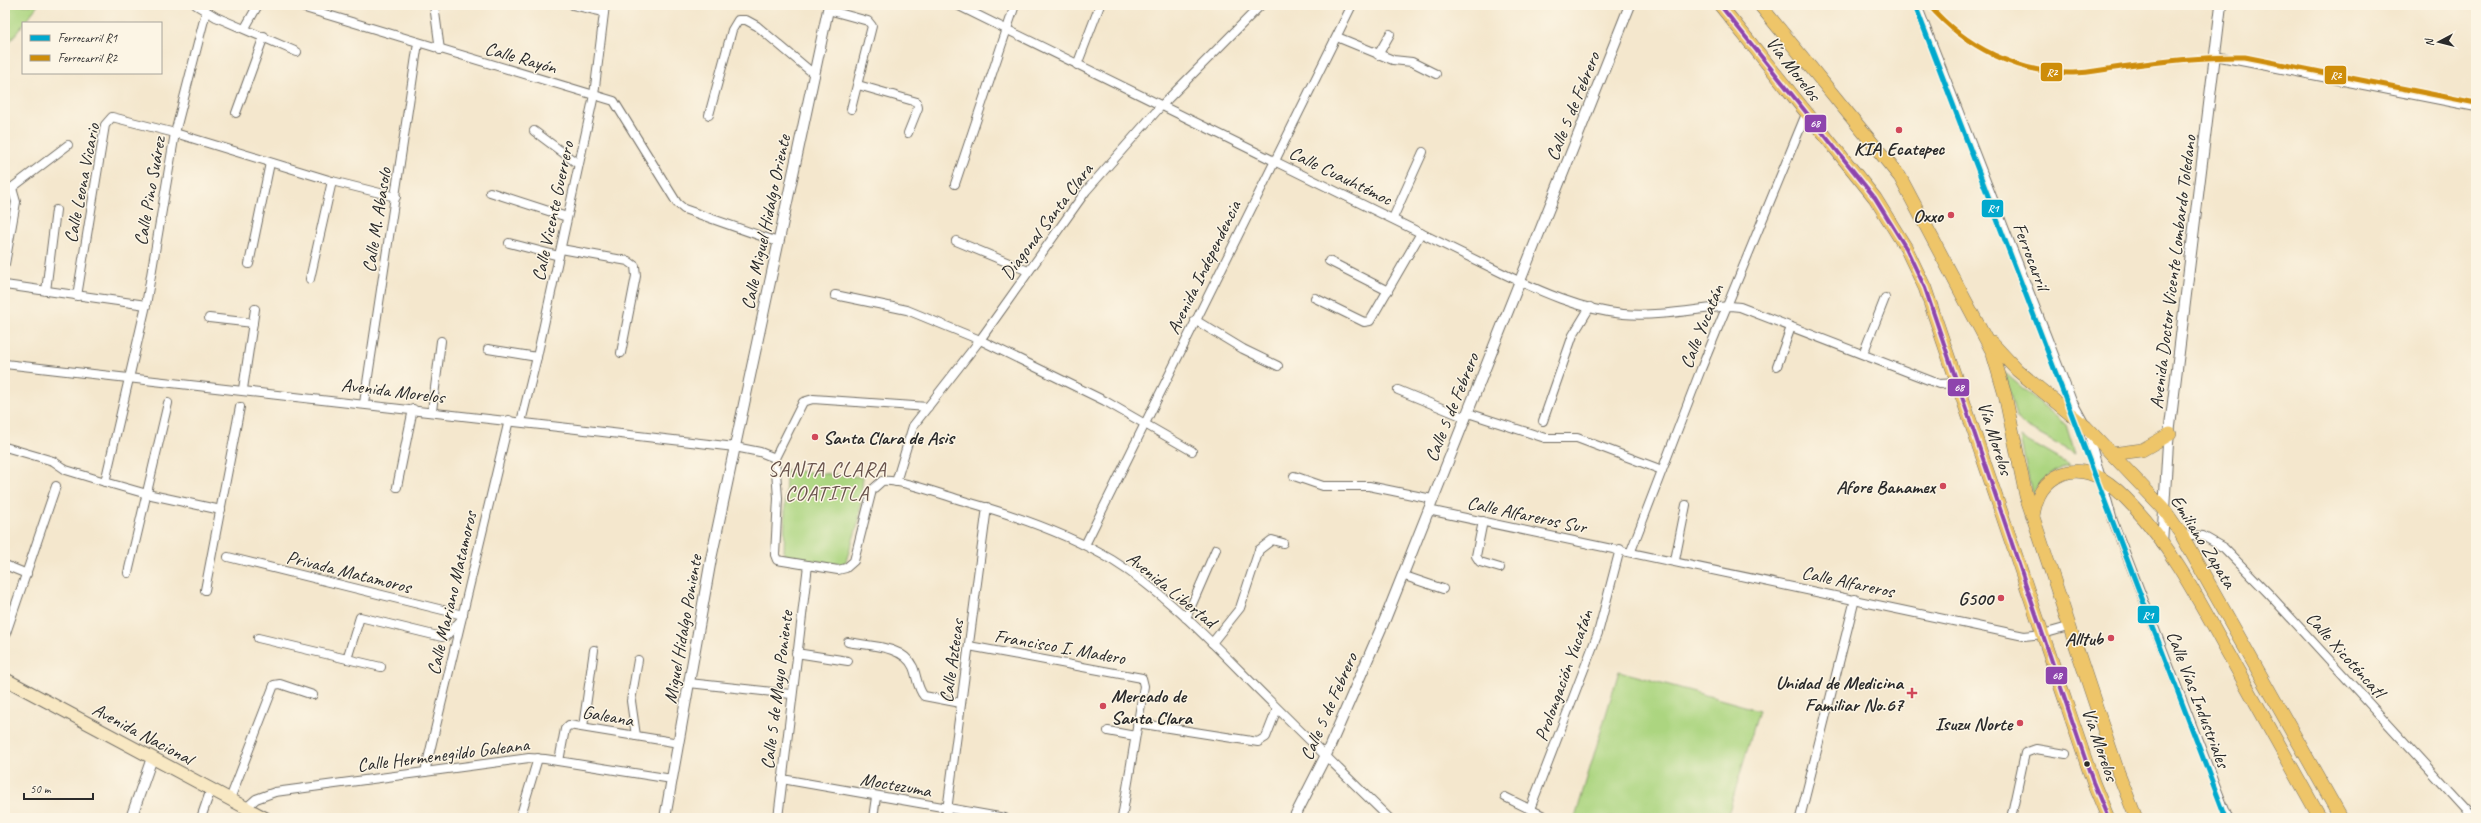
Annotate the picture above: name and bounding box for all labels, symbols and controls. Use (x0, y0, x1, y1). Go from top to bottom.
legend (22, 22, 162, 74)
north arrow (2419, 22, 2459, 62)
text: Ferrocarril R1 (58, 30, 118, 46)
street label: Vía Morelos (1760, 31, 1827, 107)
street label: Calle Rayón (482, 36, 560, 80)
text: N (2421, 37, 2436, 47)
street label: Calle 5 de Febrero (1540, 47, 1606, 164)
text: Ferrocarril R2 (58, 50, 119, 66)
line badge: R2 (2040, 62, 2063, 82)
text: R2 (2047, 65, 2059, 79)
line badge: R2 (2324, 65, 2347, 85)
text: R2 (2331, 68, 2343, 82)
line badge: 68 (1804, 114, 1827, 133)
text: 68 (1810, 116, 1822, 130)
street label: Calle Leona Vicario (59, 120, 106, 245)
marker: KIA Ecatepec (1894, 125, 1904, 135)
street label: Calle Miguel Hidalgo Oriente (736, 131, 797, 312)
street label: Calle Pino Suárez (129, 133, 172, 247)
street label: Avenida Doctor Vicente Lombardo Toledano (2144, 133, 2202, 410)
place label: KIA Ecatepec (1854, 137, 1945, 161)
street label: Calle Vicente Guerrero (526, 138, 580, 283)
street label: Calle Cuauhtémoc (1285, 141, 1397, 212)
street label: Diagonal Santa Clara (995, 157, 1099, 285)
street label: Calle M. Abasolo (357, 165, 397, 274)
street label: Avenida Independencia (1161, 196, 1247, 338)
line badge: R1 (1981, 199, 2004, 218)
text: R1 (1988, 201, 2000, 215)
place label: Oxxo (1913, 204, 1944, 228)
marker: Oxxo (1946, 210, 1956, 220)
street label: Ferrocarril (2007, 219, 2056, 297)
street label: Calle Yucatán (1674, 280, 1730, 372)
street label: Calle 5 de Febrero (1419, 348, 1485, 465)
street label: Avenida Morelos (340, 373, 447, 409)
line badge: 68 (1947, 378, 1970, 397)
text: 68 (1954, 380, 1966, 394)
street label: Vía Morelos (1972, 399, 2019, 479)
place label: Santa Clara de Asis (823, 426, 956, 450)
marker: Santa Clara de Asis (810, 432, 820, 442)
district label: SANTA CLARA COATITLA (767, 456, 887, 506)
place label: Afore Banamex (1836, 475, 1936, 499)
marker: Afore Banamex (1938, 481, 1948, 491)
street label: Emiliano Zapata (2165, 490, 2242, 594)
street label: Calle Alfareros Sur (1465, 491, 1590, 540)
street label: Calle Mariano Matamoros (421, 508, 483, 677)
street label: Privada Matamoros (284, 545, 416, 600)
street label: Avenida Libertad (1122, 546, 1224, 635)
street label: Miguel Hidalgo Poniente (658, 551, 708, 705)
street label: Calle Alfareros (1800, 561, 1899, 604)
place label: G500 (1958, 587, 1995, 611)
marker: G500 (1996, 593, 2006, 603)
line badge: R1 (2137, 605, 2160, 624)
street label: Prolongación Yucatán (1529, 606, 1599, 744)
street label: Calle Xicoténcatl (2300, 607, 2393, 705)
street label: Calle 5 de Mayo Poniente (755, 608, 799, 771)
text: R1 (2143, 608, 2155, 622)
street label: Calle Aztecas (934, 616, 970, 704)
street label: Francisco I. Madero (993, 624, 1128, 671)
place label: Alltub (2065, 627, 2105, 651)
street label: Calle Vías Industriales (2161, 628, 2236, 773)
marker: Alltub (2106, 633, 2116, 643)
street label: Calle 5 de Febrero (1295, 648, 1364, 764)
line badge: 68 (2045, 666, 2068, 685)
text: 68 (2052, 668, 2064, 682)
place label: Unidad de Medicina Familiar No.67 (1775, 671, 1906, 717)
place label: Mercado de Santa Clara (1111, 684, 1194, 730)
marker: Unidad de Medicina Familiar No.67 (1906, 687, 1918, 699)
street label: Avenida Nacional (88, 697, 200, 772)
street label: Galeana (580, 700, 637, 733)
marker: Mercado de Santa Clara (1098, 701, 1108, 711)
street label: Vía Morelos (2076, 705, 2124, 785)
place label: Isuzu Norte (1935, 712, 2014, 736)
marker: Isuzu Norte (2015, 718, 2025, 728)
street label: Calle Hermenegildo Galeana (356, 732, 532, 777)
unlabelled marker (2082, 759, 2092, 769)
street label: Moctezuma (859, 767, 935, 803)
scale bar (24, 775, 93, 801)
text: 50 m (30, 781, 52, 797)

